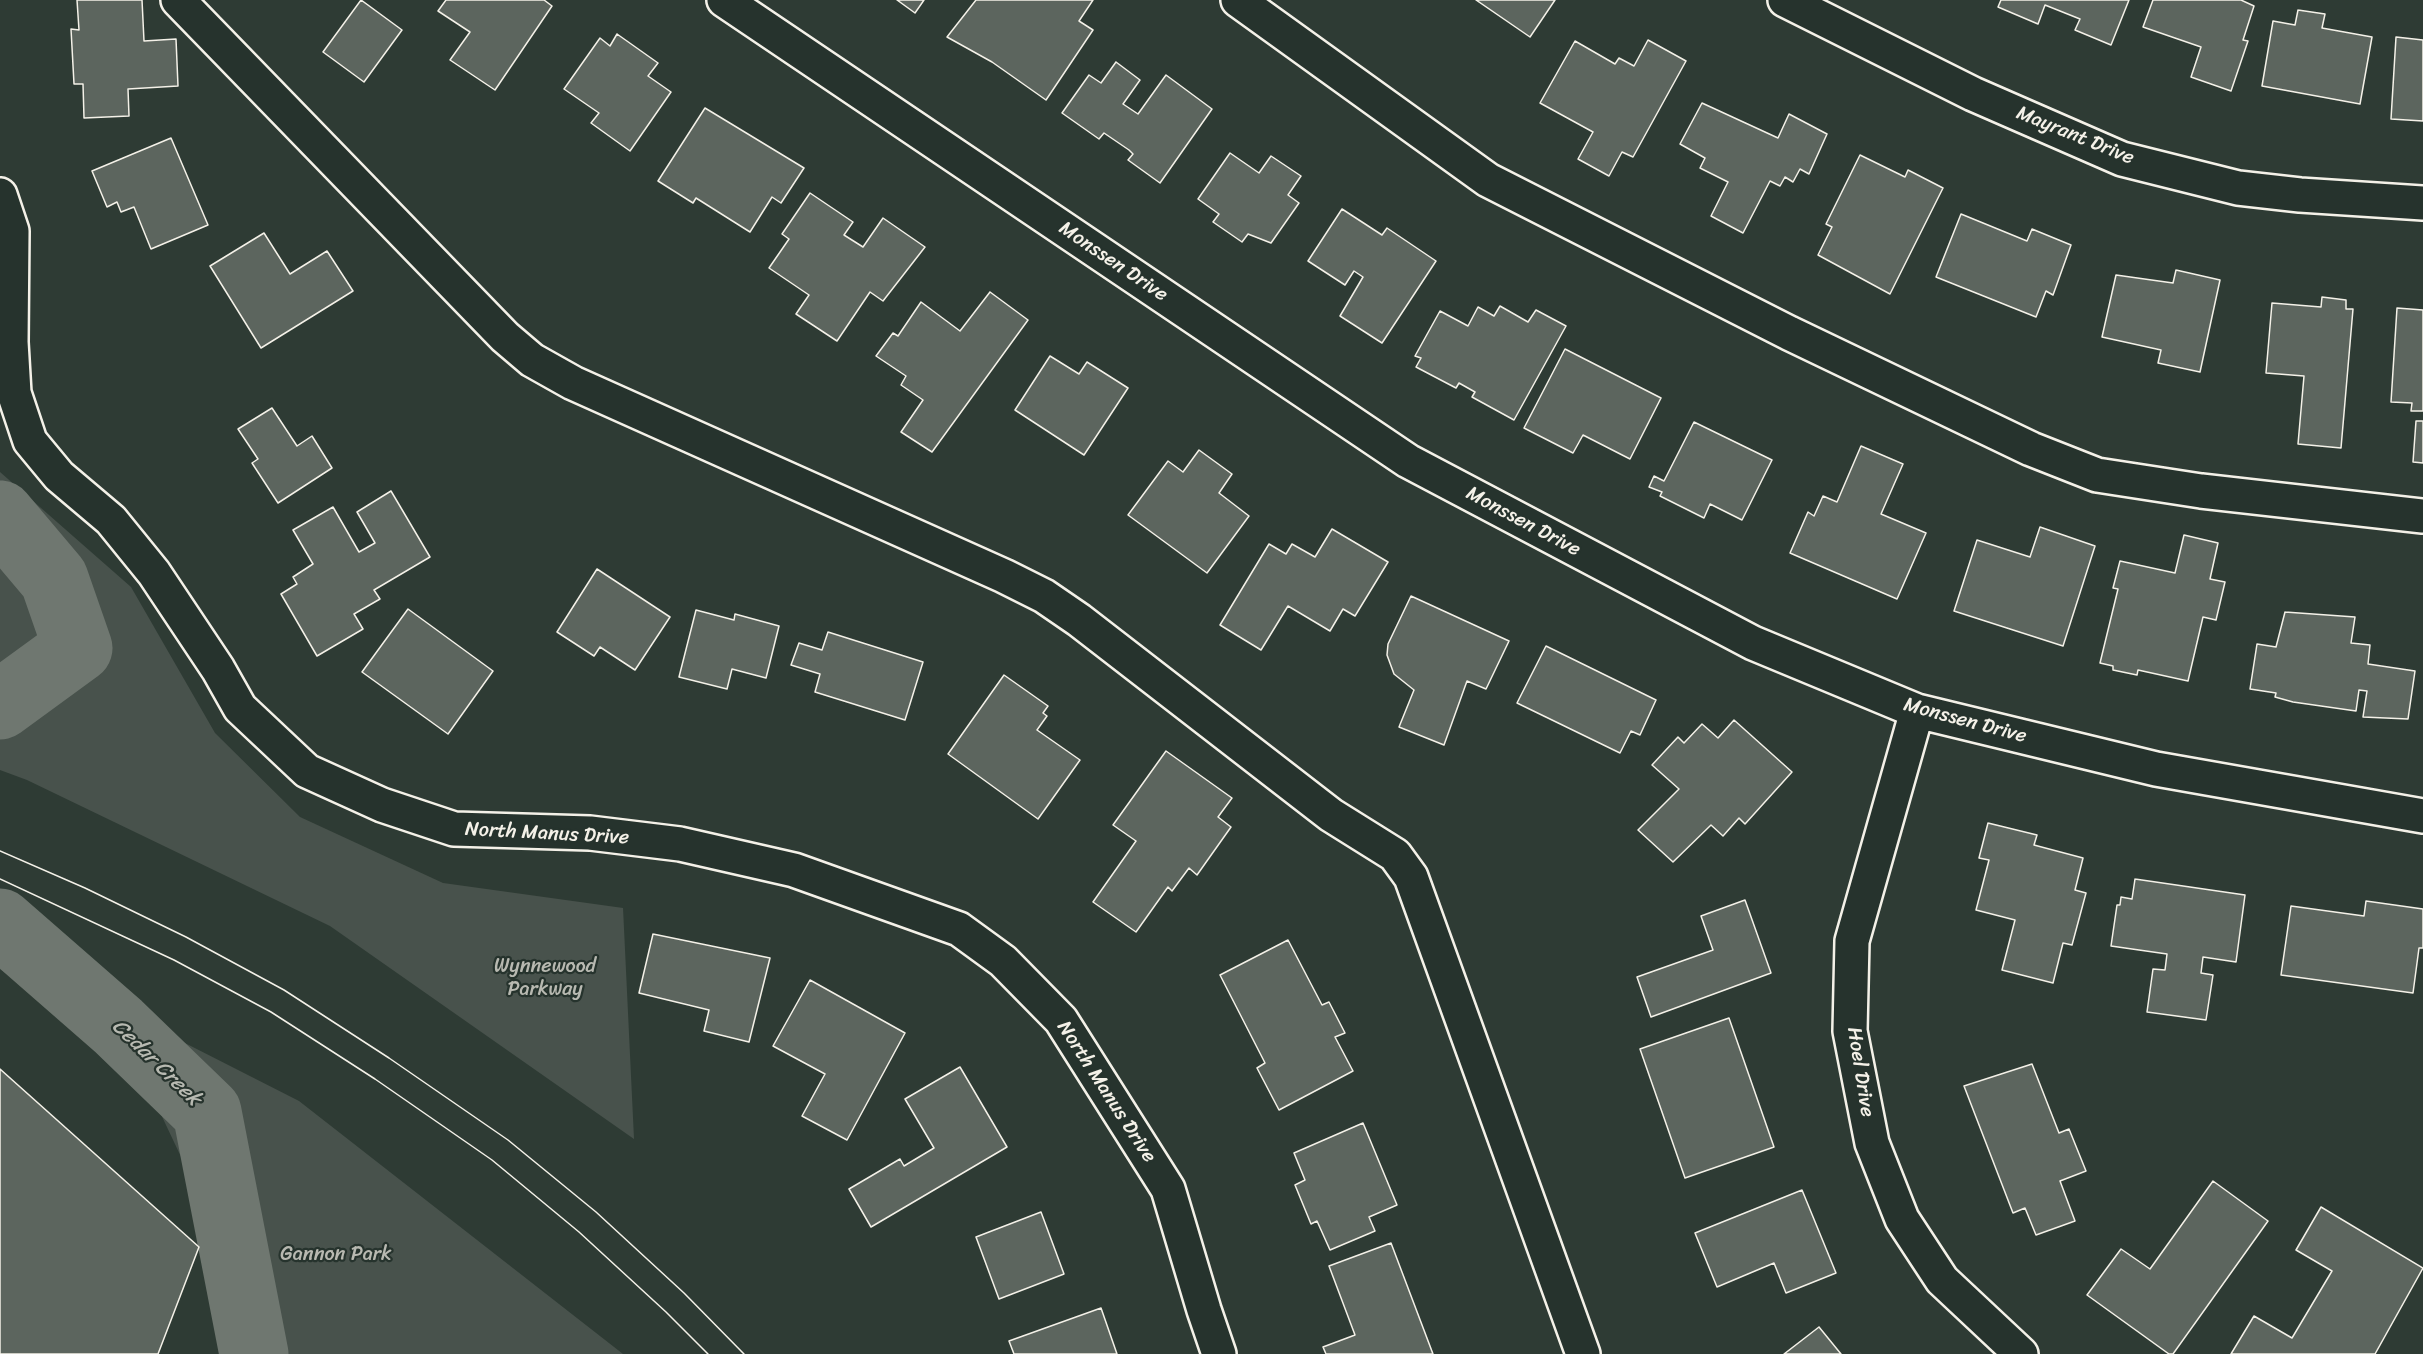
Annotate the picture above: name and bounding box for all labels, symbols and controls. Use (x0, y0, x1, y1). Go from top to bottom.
street label: Mayrant Drive (2013, 101, 2137, 171)
street label: Monssen Drive (1054, 217, 1172, 307)
street label: Monssen Drive (1462, 482, 1584, 562)
street label: Monssen Drive (1901, 693, 2029, 749)
street label: North Manus Drive (464, 818, 630, 850)
park label: Wynnewood Parkway (494, 955, 596, 1002)
water label: Cedar Creek (106, 1014, 206, 1112)
street label: North Manus Drive (1051, 1017, 1161, 1167)
street label: Hoel Drive (1841, 1025, 1879, 1119)
park label: Gannon Park (280, 1243, 392, 1267)

